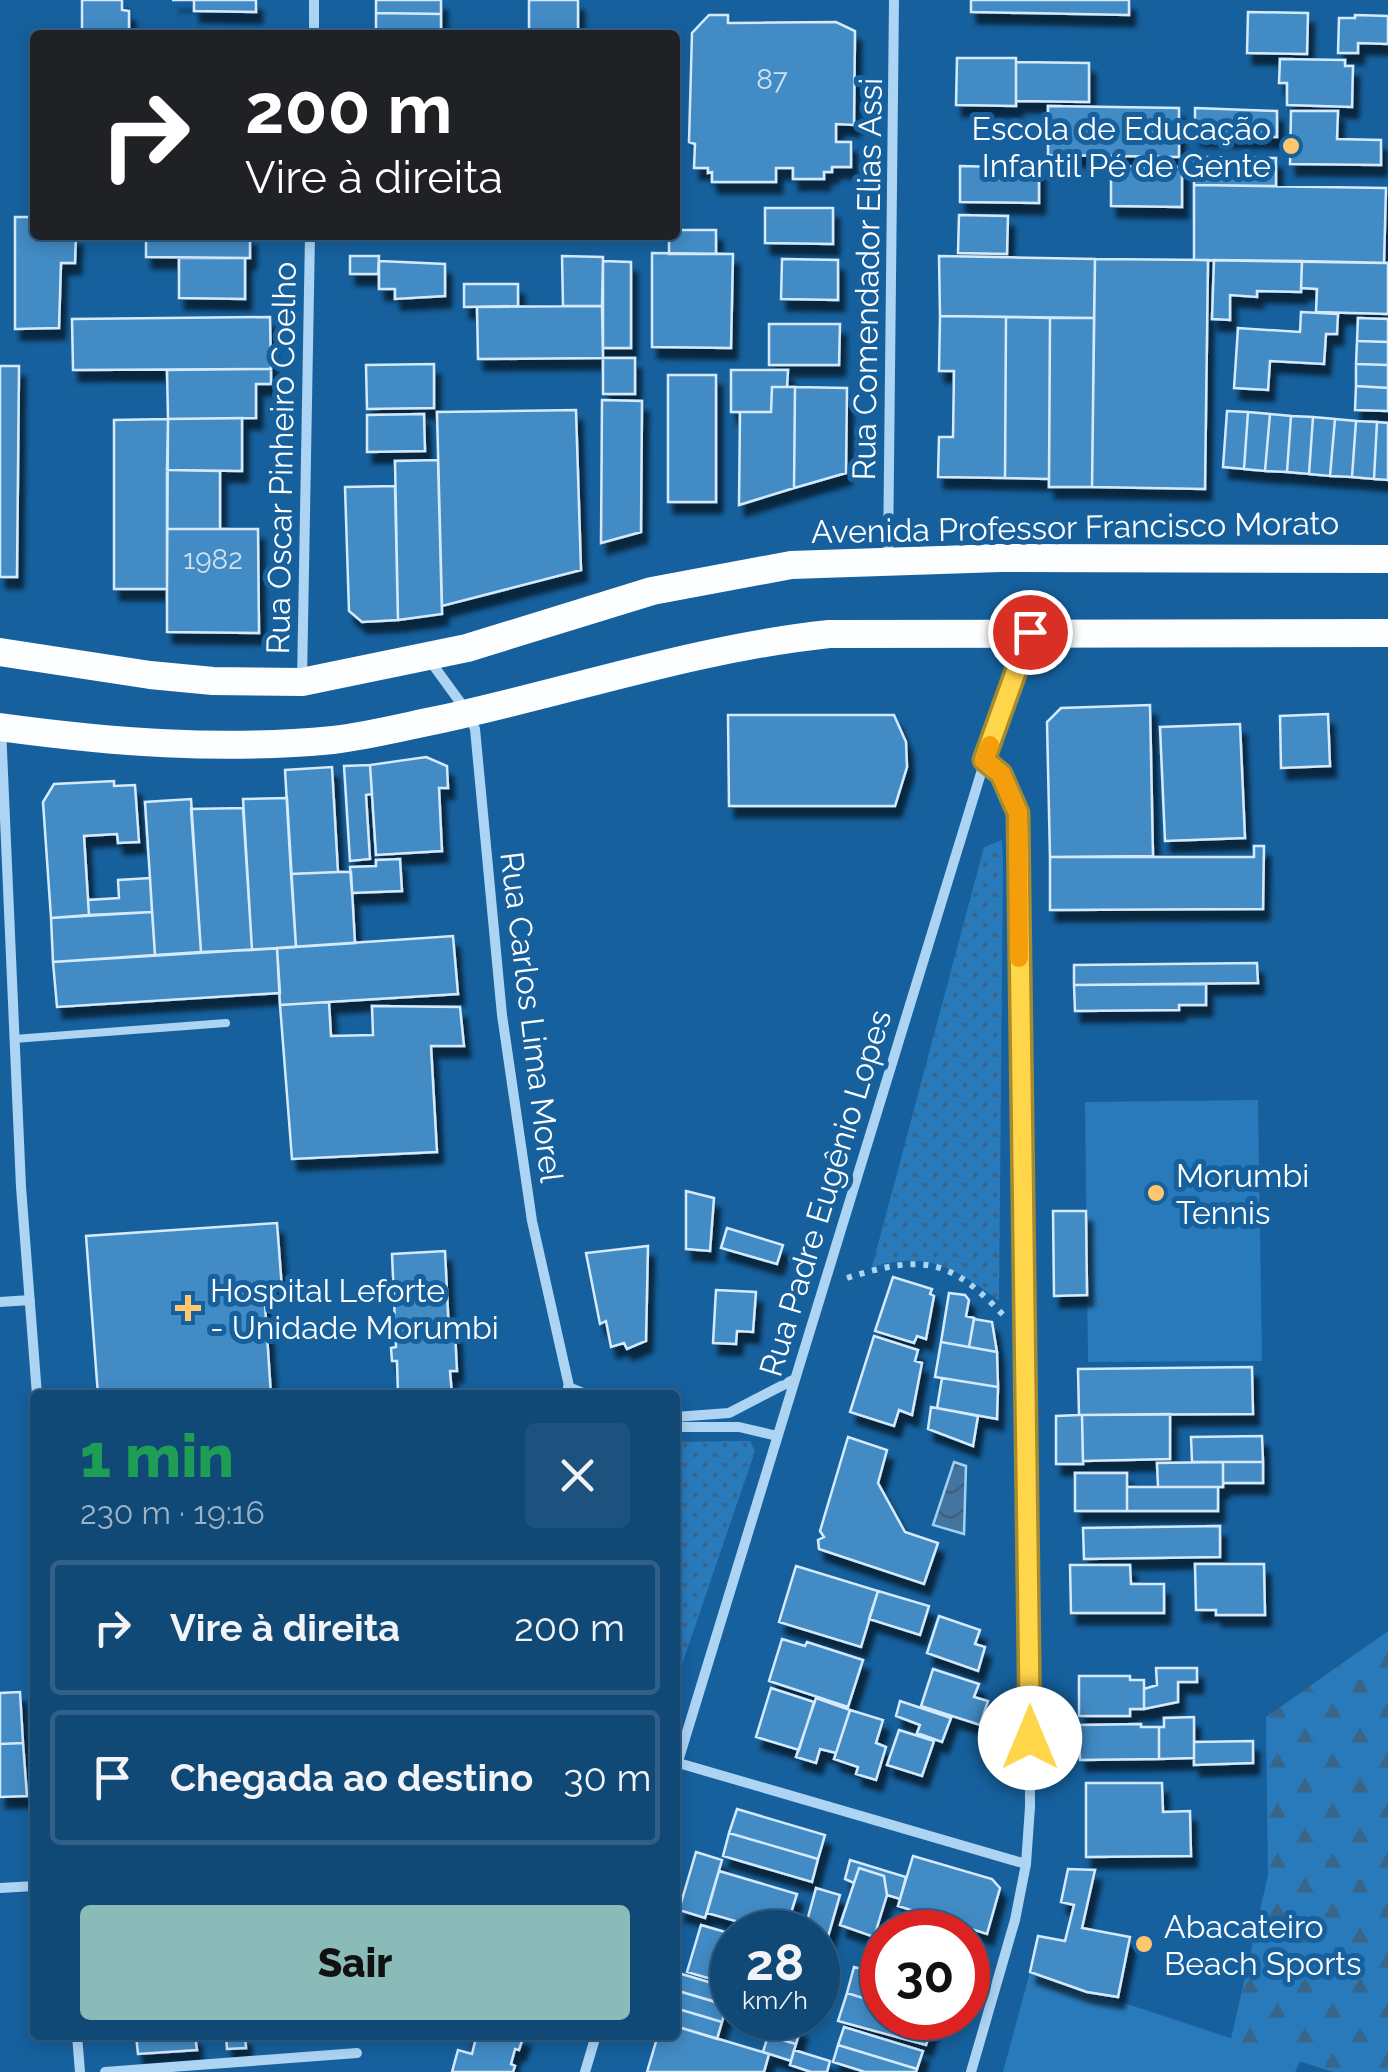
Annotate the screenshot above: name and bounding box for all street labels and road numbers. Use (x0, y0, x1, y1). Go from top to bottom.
street label: Rua Comendador Elias Assi (845, 77, 889, 481)
street label: Rua Oscar Pinheiro Coelho (259, 261, 303, 655)
street label: Avenida Professor Francisco Morato (811, 504, 1339, 550)
street label: Rua Carlos Lima Morel (493, 850, 571, 1185)
street label: Rua Padre Eugênio Lopes (752, 1005, 898, 1381)

